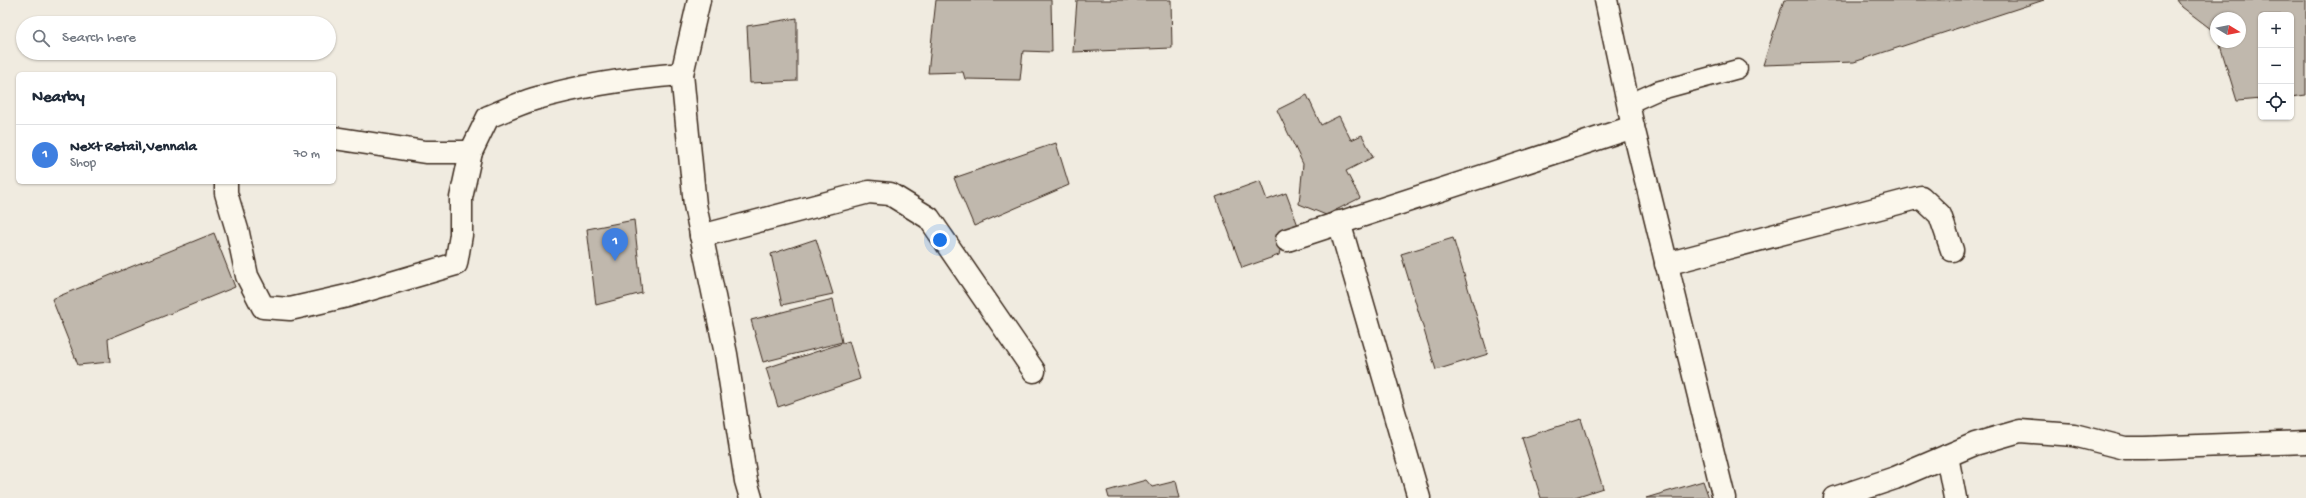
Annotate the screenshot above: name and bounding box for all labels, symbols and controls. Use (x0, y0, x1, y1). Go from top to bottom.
north arrow (2210, 12, 2246, 48)
map controls (2258, 12, 2294, 120)
button: + (2258, 12, 2294, 48)
search box (16, 16, 336, 60)
icon: search (30, 27, 52, 49)
text: Search here (62, 29, 136, 47)
button: − (2258, 48, 2294, 84)
button: locate (2258, 84, 2294, 120)
text: Nearby (32, 88, 85, 108)
text: Next Retail,Vennala (70, 138, 197, 156)
text: 1 (42, 147, 48, 162)
text: 70 m (294, 147, 320, 162)
text: Shop (70, 156, 96, 171)
pin: 1 (602, 228, 628, 261)
your location (930, 230, 950, 250)

